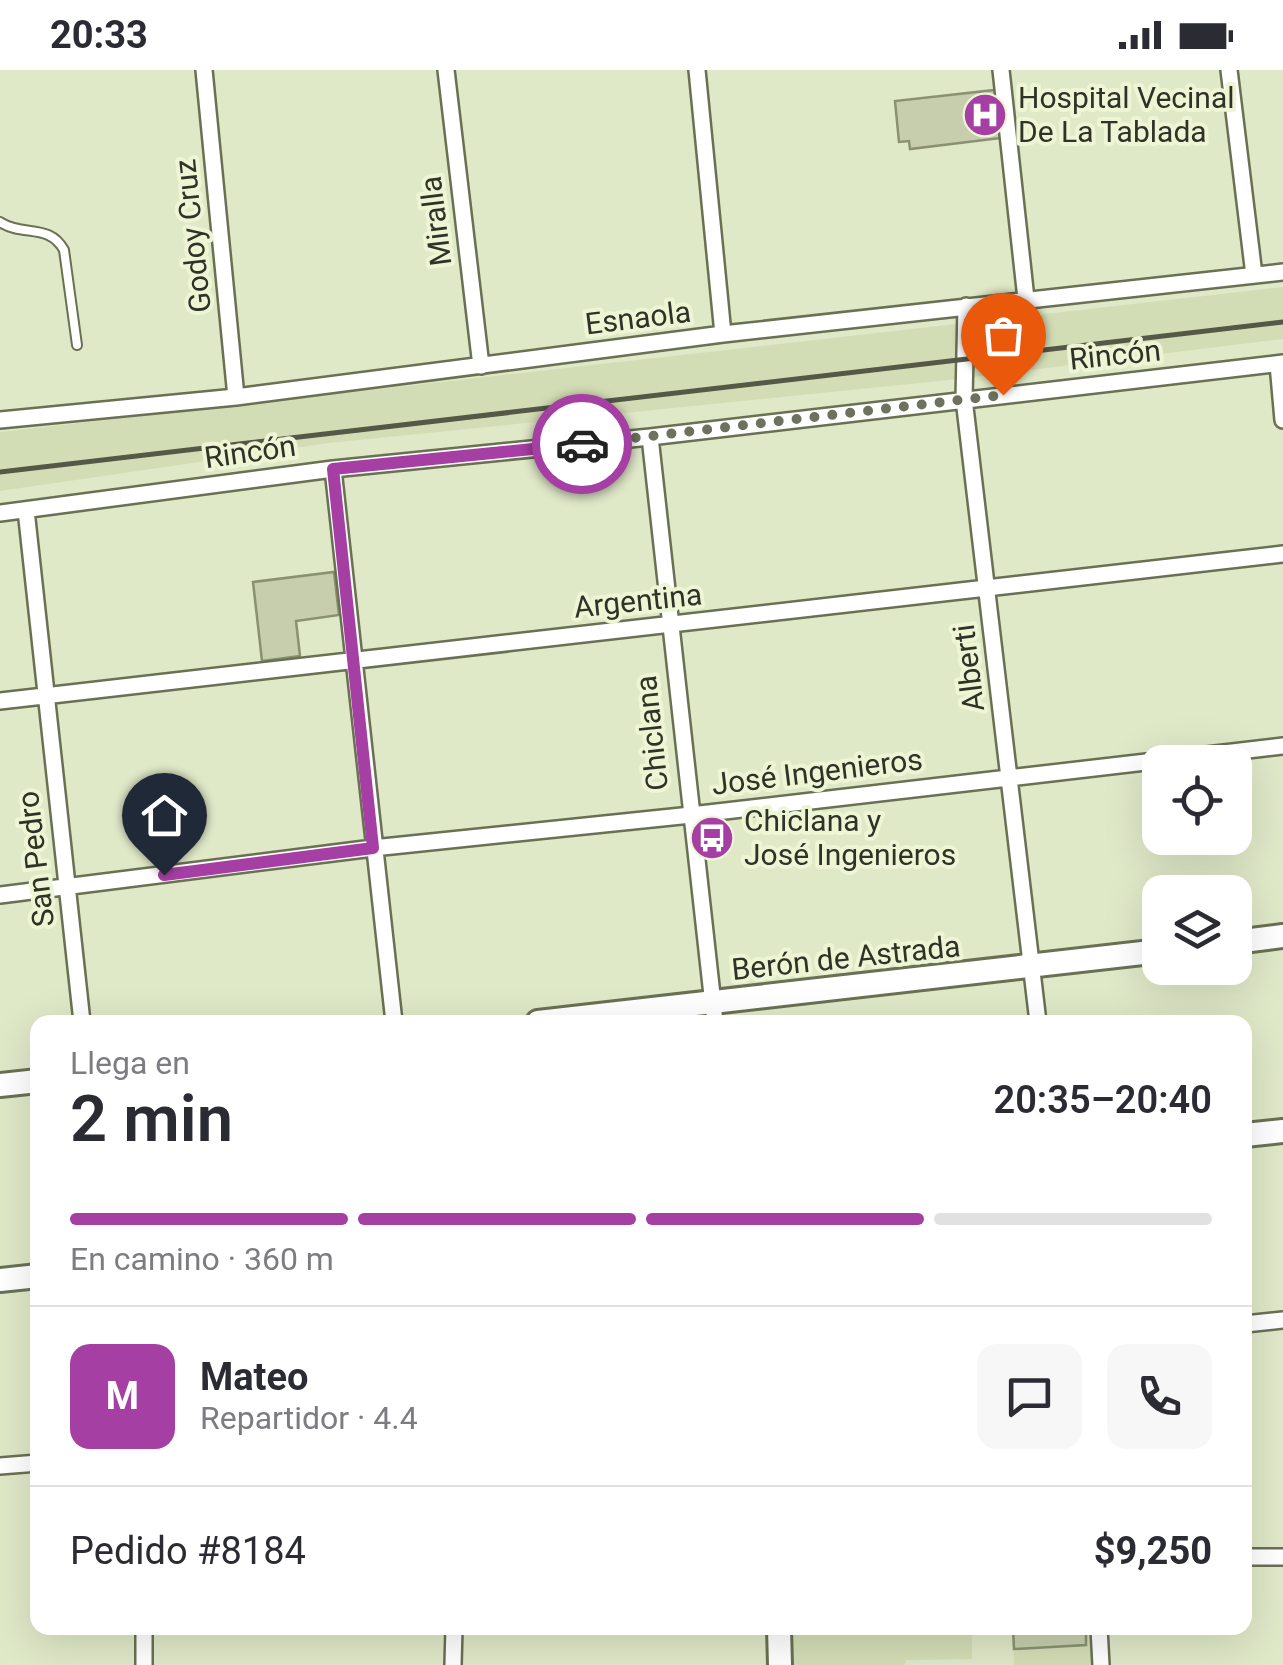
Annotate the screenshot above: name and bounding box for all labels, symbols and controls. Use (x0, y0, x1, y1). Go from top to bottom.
text: 20:33 (50, 13, 148, 57)
place label: Hospital Vecinal De La Tablada (1018, 80, 1235, 149)
hospital icon: Hospital Vecinal De La Tablada (962, 92, 1008, 138)
street label: Godoy Cruz (167, 158, 218, 315)
street label: Miralla (413, 174, 458, 268)
pin (961, 293, 1046, 396)
street label: Esnaola (583, 294, 693, 341)
icon: bag (976, 308, 1031, 363)
street label: Rincón (1068, 332, 1162, 377)
courier (532, 394, 632, 494)
icon: car (555, 417, 610, 472)
street label: Rincón (202, 428, 298, 475)
street label: Argentina (572, 576, 704, 625)
street label: Alberti (946, 622, 991, 714)
street label: Chiclana (628, 674, 675, 792)
street label: José Ingenieros (709, 741, 924, 802)
map controls (1142, 745, 1252, 985)
button: locate (1142, 745, 1252, 855)
pin (122, 773, 207, 876)
icon: home (137, 788, 192, 843)
street label: San Pedro (10, 789, 61, 929)
place label: Chiclana y José Ingenieros (744, 803, 956, 872)
bus stop icon: Chiclana y José Ingenieros (689, 815, 735, 861)
button: layers (1142, 875, 1252, 985)
street label: Berón de Astrada (730, 928, 962, 987)
text: Llega en (70, 1044, 190, 1082)
text: 20:35–20:40 (993, 1078, 1212, 1122)
text: 2 min (70, 1081, 233, 1157)
text: En camino · 360 m (70, 1240, 334, 1278)
button: chat (977, 1344, 1082, 1449)
button: phone (1107, 1344, 1212, 1449)
text: Mateo (200, 1355, 308, 1399)
text: M (106, 1374, 139, 1418)
text: Repartidor · 4.4 (200, 1399, 418, 1437)
text: Pedido #8184 (70, 1529, 306, 1573)
text: $9,250 (1094, 1529, 1212, 1573)

